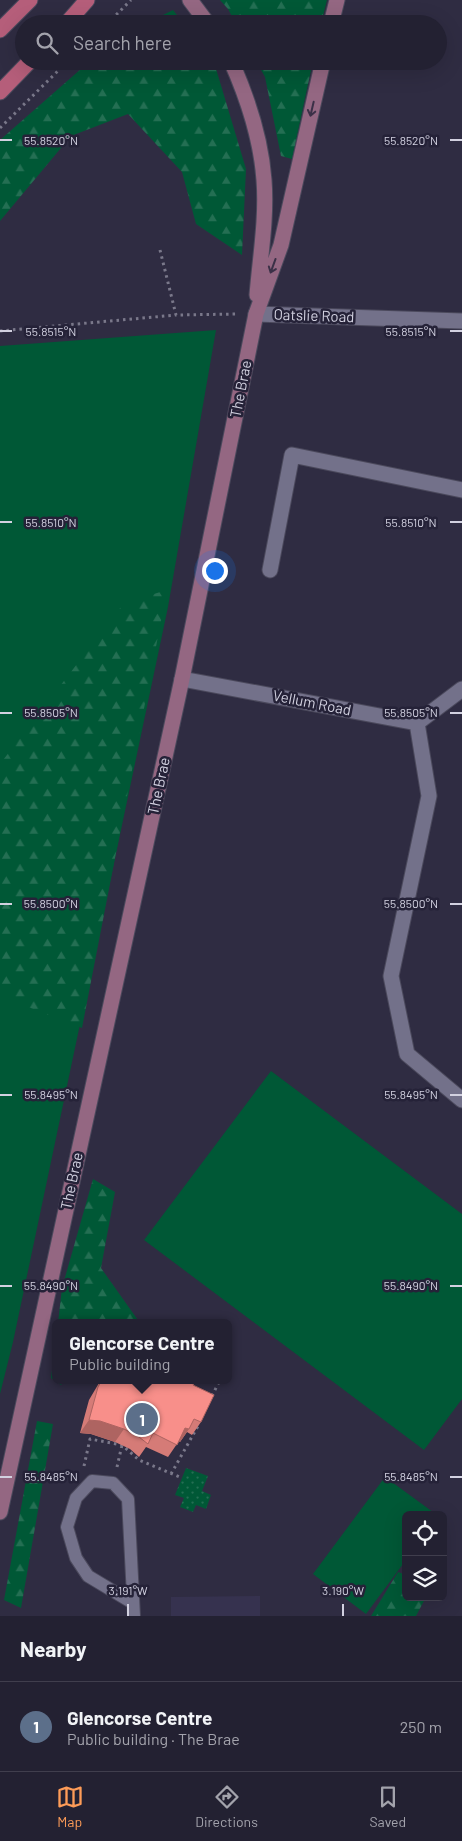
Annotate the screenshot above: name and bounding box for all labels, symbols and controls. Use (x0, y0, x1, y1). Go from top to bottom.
search box (15, 15, 447, 70)
icon: search (33, 29, 61, 57)
text: Search here (73, 31, 172, 54)
one-way arrow (307, 100, 316, 116)
text: 55.8520°N (24, 133, 78, 147)
text: 55.8520°N (384, 133, 438, 147)
one-way arrow (268, 258, 277, 274)
street label: Oatslie Road (273, 305, 355, 325)
text: 55.8515°N (26, 324, 76, 338)
text: 55.8515°N (386, 324, 436, 338)
street label: The Brae (226, 359, 254, 419)
text: 55.8510°N (25, 515, 77, 529)
text: 55.8510°N (385, 515, 437, 529)
your location (202, 558, 228, 584)
street label: Vellum Road (271, 686, 353, 718)
text: 55.8505°N (24, 705, 78, 719)
text: 55.8505°N (384, 705, 438, 719)
street label: The Brae (143, 756, 173, 816)
text: 55.8500°N (24, 896, 78, 910)
text: 55.8500°N (384, 896, 438, 910)
text: 55.8495°N (24, 1087, 78, 1101)
text: 55.8495°N (384, 1087, 438, 1101)
street label: The Brae (56, 1151, 86, 1211)
text: 55.8490°N (24, 1278, 78, 1292)
text: 55.8490°N (384, 1278, 438, 1292)
popup (52, 1319, 232, 1384)
text: Glencorse Centre (69, 1331, 215, 1354)
text: Public building (69, 1354, 170, 1373)
pin: 1 (126, 1400, 158, 1438)
text: 55.8485°N (24, 1469, 78, 1483)
text: 55.8485°N (384, 1469, 438, 1483)
map controls (402, 1511, 447, 1601)
button: locate (402, 1511, 447, 1556)
button: layers (402, 1556, 447, 1601)
text: 3.191°W (108, 1583, 148, 1597)
text: 3.190°W (322, 1583, 364, 1597)
text: Nearby (20, 1636, 86, 1661)
text: Glencorse Centre (67, 1706, 212, 1729)
text: 1 (33, 1717, 39, 1736)
text: 250 m (400, 1717, 442, 1736)
text: Public building · The Brae (67, 1729, 240, 1748)
tab: Map (56, 1783, 84, 1830)
tab: Directions (195, 1783, 258, 1830)
tab: Saved (369, 1783, 406, 1830)

